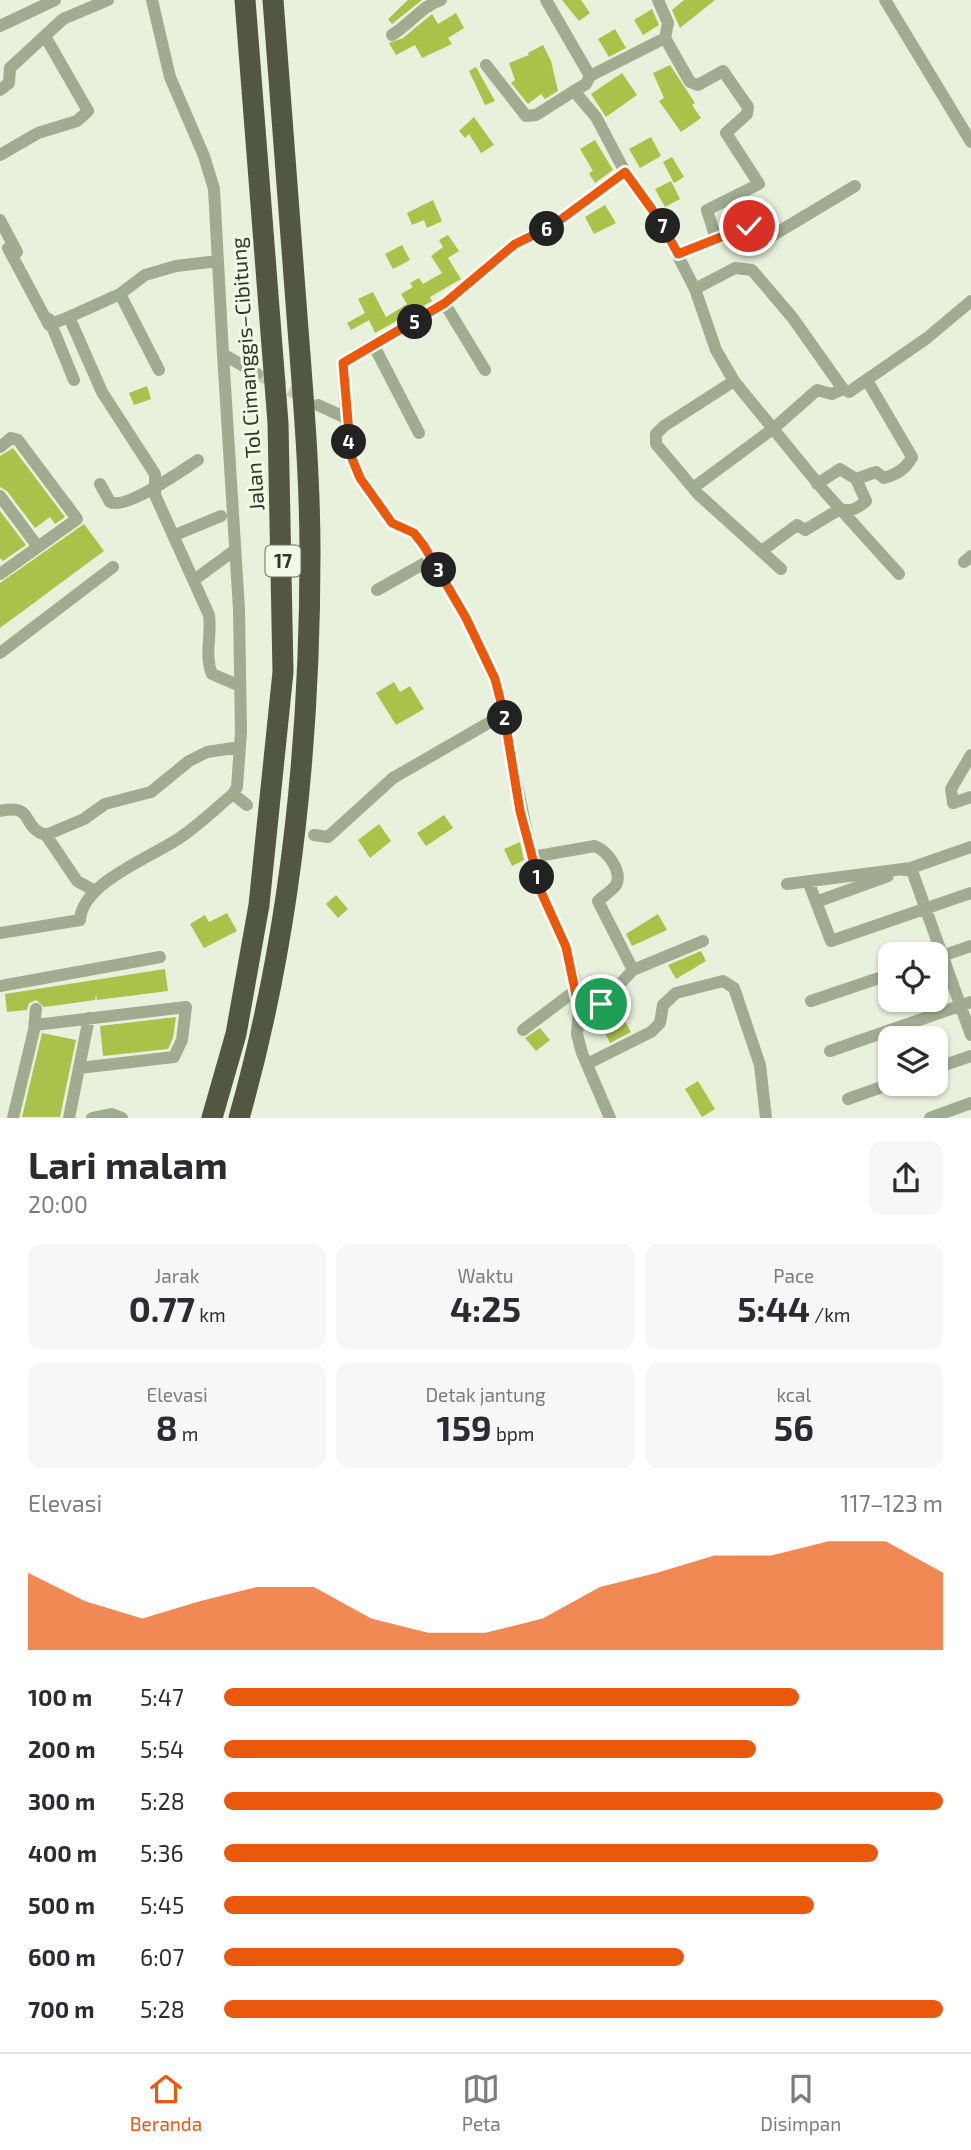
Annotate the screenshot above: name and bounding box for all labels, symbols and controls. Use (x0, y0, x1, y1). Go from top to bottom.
pin (719, 196, 779, 256)
icon: check (730, 207, 768, 245)
pin: 7 (646, 208, 680, 244)
pin: 6 (530, 212, 564, 246)
text: 7 (657, 214, 668, 237)
text: 6 (541, 217, 552, 240)
street label: Jalan Tol Cimanggis–Cibitung (224, 236, 269, 512)
pin: 5 (398, 304, 432, 340)
text: 5 (409, 310, 420, 333)
pin: 4 (332, 424, 366, 460)
text: 4 (342, 430, 355, 453)
road number: 17 (266, 546, 300, 576)
pin: 3 (422, 552, 457, 588)
text: 3 (433, 558, 444, 581)
pin: 2 (488, 700, 522, 736)
text: 2 (499, 706, 510, 729)
pin: 1 (520, 860, 554, 894)
text: 1 (532, 865, 541, 888)
map controls (878, 942, 948, 1096)
button: locate (878, 942, 948, 1012)
pin (571, 974, 631, 1034)
icon: arrive (582, 985, 620, 1023)
button: layers (878, 1026, 948, 1096)
text: Lari malam (28, 1141, 228, 1187)
button: share (869, 1141, 943, 1215)
text: 20:00 (28, 1190, 88, 1218)
text: Jarak (155, 1264, 199, 1287)
text: Waktu (458, 1264, 513, 1287)
text: Pace (773, 1264, 814, 1287)
text: 0.77 (129, 1287, 195, 1329)
text: 4:25 (450, 1287, 521, 1329)
text: 5:44 (737, 1287, 810, 1329)
text: km (195, 1303, 226, 1326)
text: /km (810, 1303, 850, 1326)
text: Elevasi (147, 1383, 208, 1406)
text: Detak jantung (425, 1383, 546, 1406)
text: kcal (776, 1383, 811, 1406)
text: 8 (156, 1406, 178, 1448)
text: 159 (437, 1406, 492, 1448)
text: 56 (774, 1406, 814, 1448)
text: m (178, 1422, 199, 1445)
text: bpm (492, 1422, 534, 1445)
text: Elevasi (28, 1489, 102, 1517)
text: 117–123 m (840, 1489, 943, 1517)
text: 100 m (28, 1683, 92, 1711)
text: 5:47 (140, 1683, 184, 1711)
text: 200 m (28, 1735, 96, 1763)
text: 5:54 (140, 1735, 184, 1763)
text: 300 m (28, 1787, 95, 1815)
text: 5:28 (140, 1787, 185, 1815)
text: 400 m (28, 1839, 97, 1867)
text: 5:36 (140, 1839, 184, 1867)
text: 500 m (28, 1891, 95, 1919)
text: 5:45 (140, 1891, 184, 1919)
text: 600 m (28, 1943, 96, 1971)
text: 6:07 (140, 1943, 184, 1971)
text: 700 m (28, 1995, 94, 2023)
text: 5:28 (140, 1995, 185, 2023)
tab: Beranda (130, 2070, 202, 2135)
tab: Peta (462, 2070, 501, 2135)
tab: Disimpan (760, 2070, 841, 2135)

